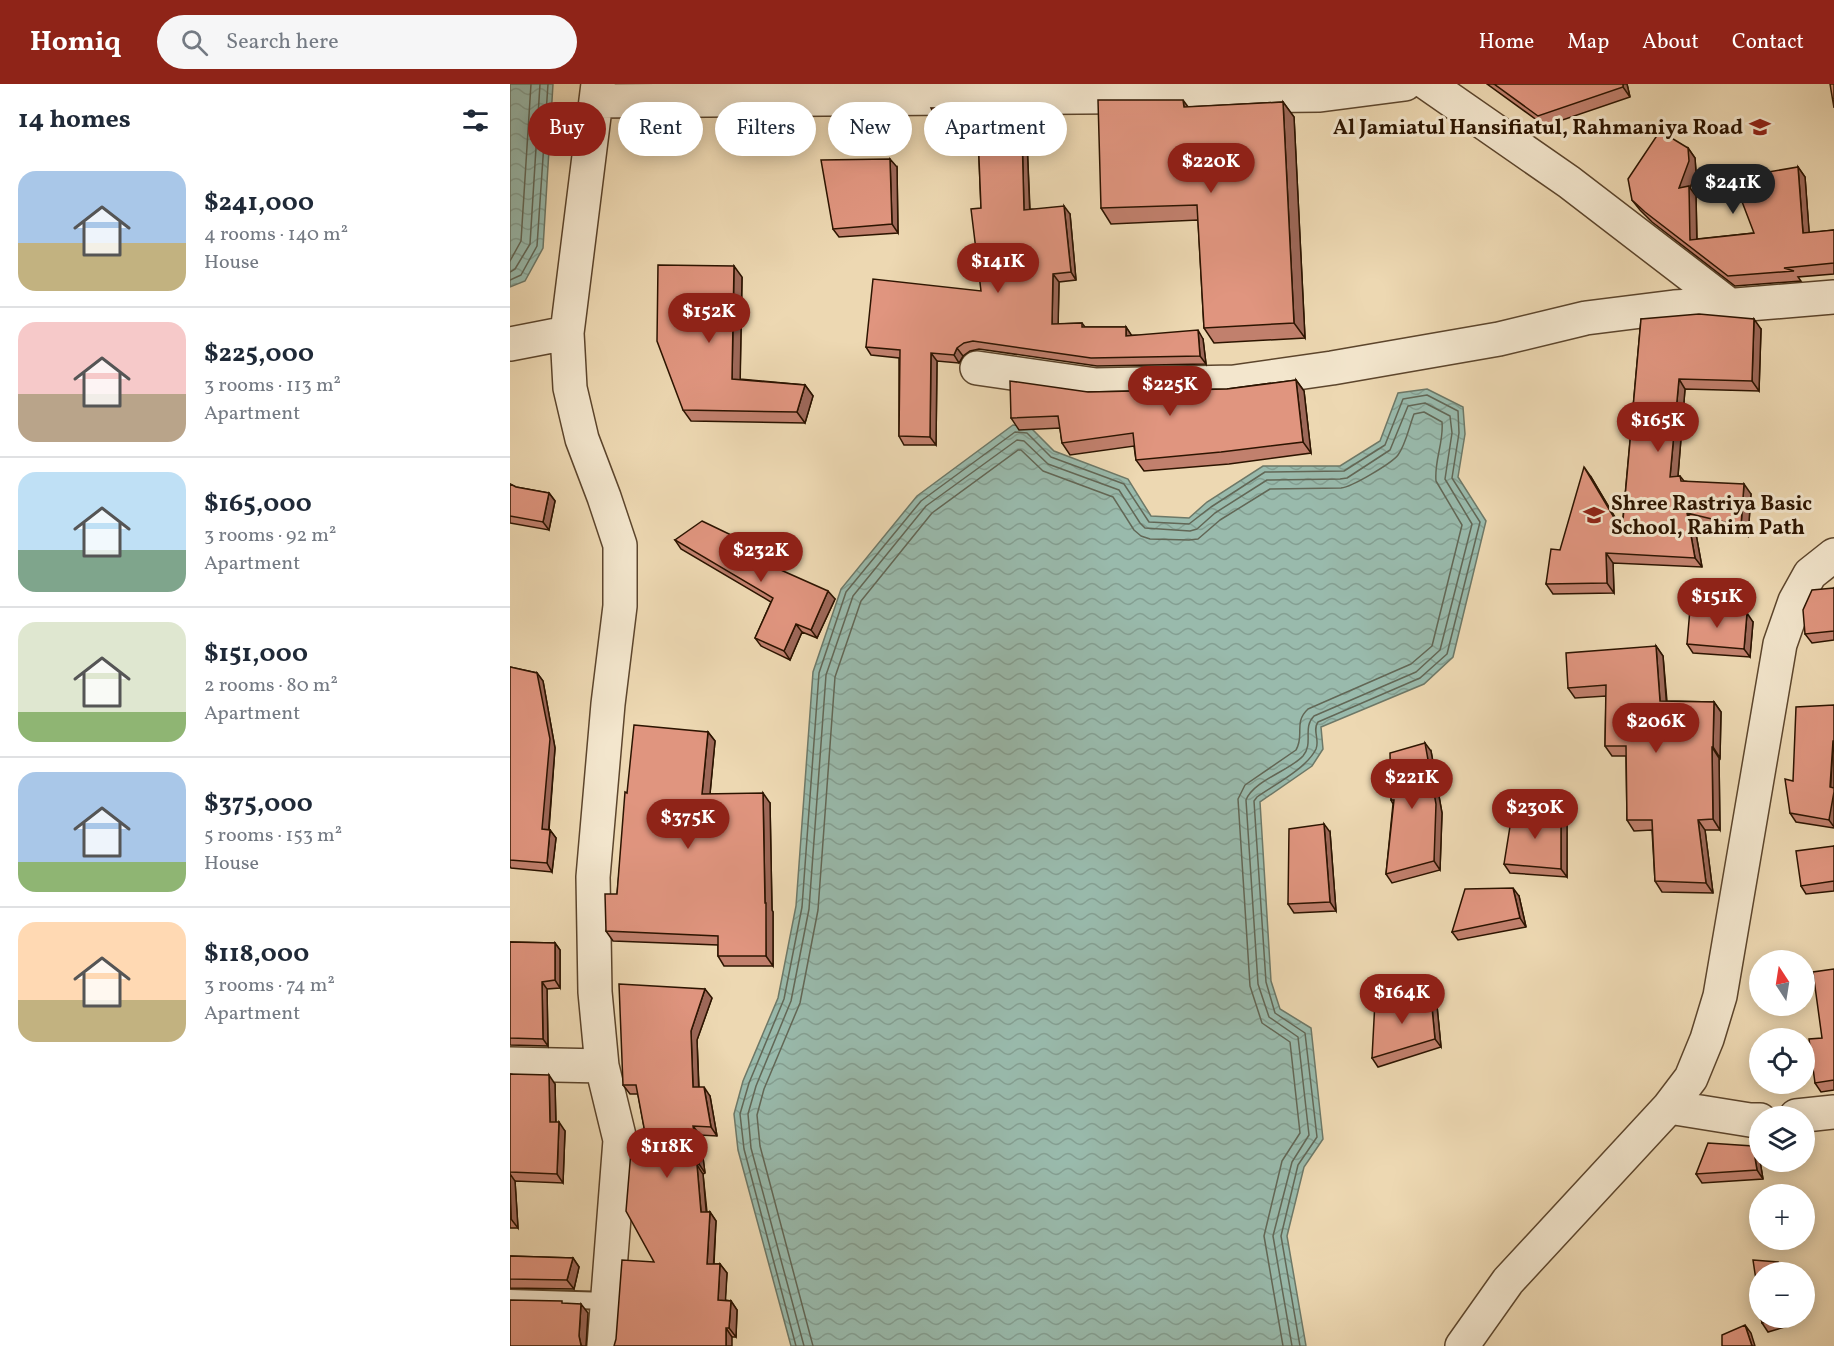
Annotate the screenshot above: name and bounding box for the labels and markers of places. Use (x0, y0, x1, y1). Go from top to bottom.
place label: Al Jamiatul Hansifiatul, Rahmaniya Road (1333, 114, 1743, 143)
school or university icon: Al Jamiatul Hansifiatul, Rahmaniya Road (1748, 115, 1772, 139)
pin: $220K (1169, 143, 1253, 194)
pin: $241K (1691, 164, 1775, 215)
pin: $141K (956, 243, 1040, 294)
pin: $152K (667, 293, 751, 344)
pin: $225K (1128, 366, 1212, 417)
pin: $165K (1616, 402, 1700, 453)
place label: Shree Rastriya Basic School, Rahim Path (1611, 490, 1812, 543)
school or university icon: Shree Rastriya Basic School, Rahim Path (1582, 503, 1606, 527)
pin: $232K (719, 532, 803, 583)
pin: $151K (1675, 578, 1759, 629)
pin: $206K (1614, 703, 1698, 754)
pin: $221K (1370, 759, 1454, 810)
pin: $230K (1493, 789, 1577, 840)
pin: $375K (646, 799, 730, 850)
pin: $164K (1360, 974, 1444, 1025)
pin: $118K (625, 1128, 709, 1179)

